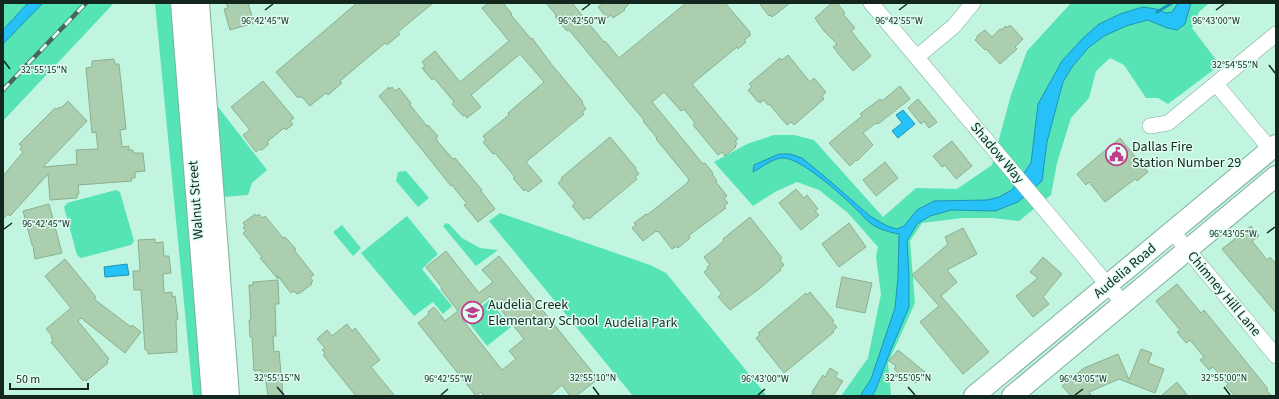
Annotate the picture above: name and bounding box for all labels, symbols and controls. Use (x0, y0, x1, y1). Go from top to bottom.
text: 96°42'45"W (241, 14, 289, 28)
text: 96°42'50"W (558, 14, 606, 28)
text: 96°42'55"W (875, 14, 923, 28)
text: 96°43'00"W (1192, 14, 1240, 28)
text: 32°54'55"N (1212, 58, 1258, 72)
text: 32°55'15"N (21, 63, 67, 77)
street label: Shadow Way (965, 118, 1029, 188)
place label: Dallas Fire Station Number 29 (1132, 137, 1241, 173)
public building icon: Dallas Fire Station Number 29 (1103, 142, 1129, 168)
street label: Walnut Street (183, 159, 209, 240)
text: 96°42'45"W (22, 217, 70, 231)
text: 96°43'05"W (1209, 227, 1257, 241)
street label: Audelia Road (1089, 239, 1161, 303)
street label: Chimney Hill Lane (1182, 247, 1266, 341)
place label: Audelia Creek Elementary School (488, 295, 599, 331)
school or university icon: Audelia Creek Elementary School (459, 300, 485, 326)
park label: Audelia Park (605, 313, 678, 333)
scale bar (10, 365, 88, 391)
text: 50 m (16, 371, 40, 388)
text: 32°55'15"N (254, 371, 300, 385)
text: 32°55'10"N (570, 371, 616, 385)
text: 32°55'05"N (885, 371, 931, 385)
text: 32°55'00"N (1201, 371, 1247, 385)
text: 96°42'55"W (424, 372, 472, 386)
text: 96°43'00"W (741, 372, 789, 386)
text: 96°43'05"W (1059, 372, 1107, 386)

